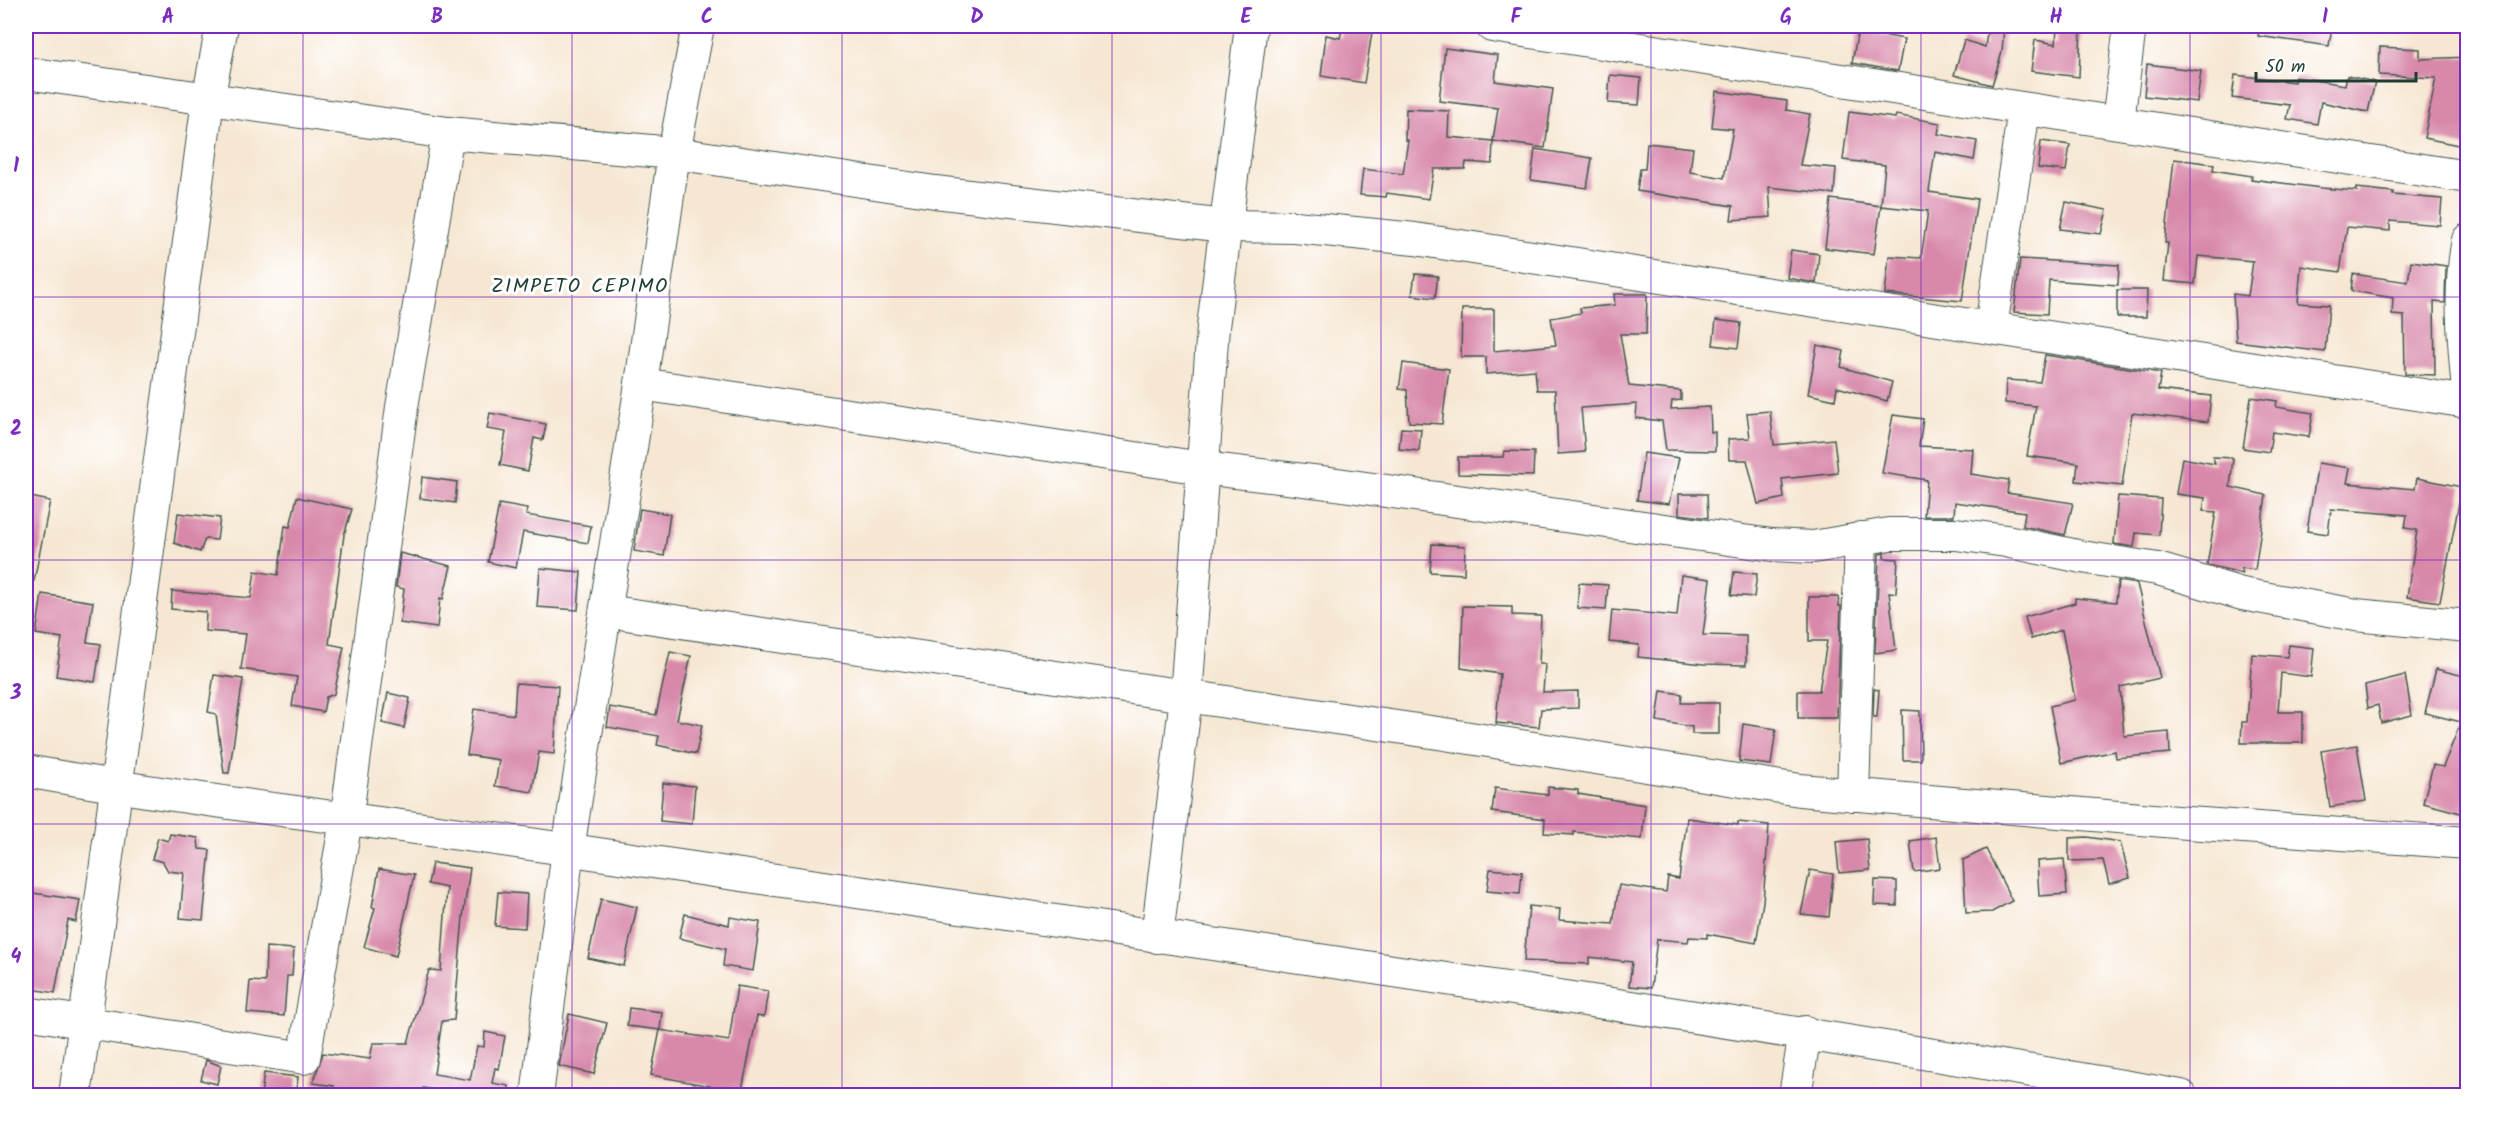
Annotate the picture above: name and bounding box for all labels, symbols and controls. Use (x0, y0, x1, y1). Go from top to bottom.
text: A (162, 2, 174, 34)
text: B (431, 2, 443, 34)
text: C (701, 2, 713, 34)
text: D (970, 2, 984, 34)
text: E (1240, 2, 1252, 34)
text: F (1511, 2, 1523, 34)
text: G (1780, 2, 1792, 34)
text: H (2049, 2, 2063, 34)
text: I (2322, 2, 2328, 34)
scale bar (2256, 45, 2416, 83)
text: 50 m (2265, 53, 2305, 82)
text: 1 (13, 151, 19, 183)
district label: ZIMPETO CEPIMO (491, 271, 669, 303)
text: 2 (10, 414, 22, 446)
text: 3 (10, 678, 22, 710)
text: 4 (11, 942, 22, 974)

